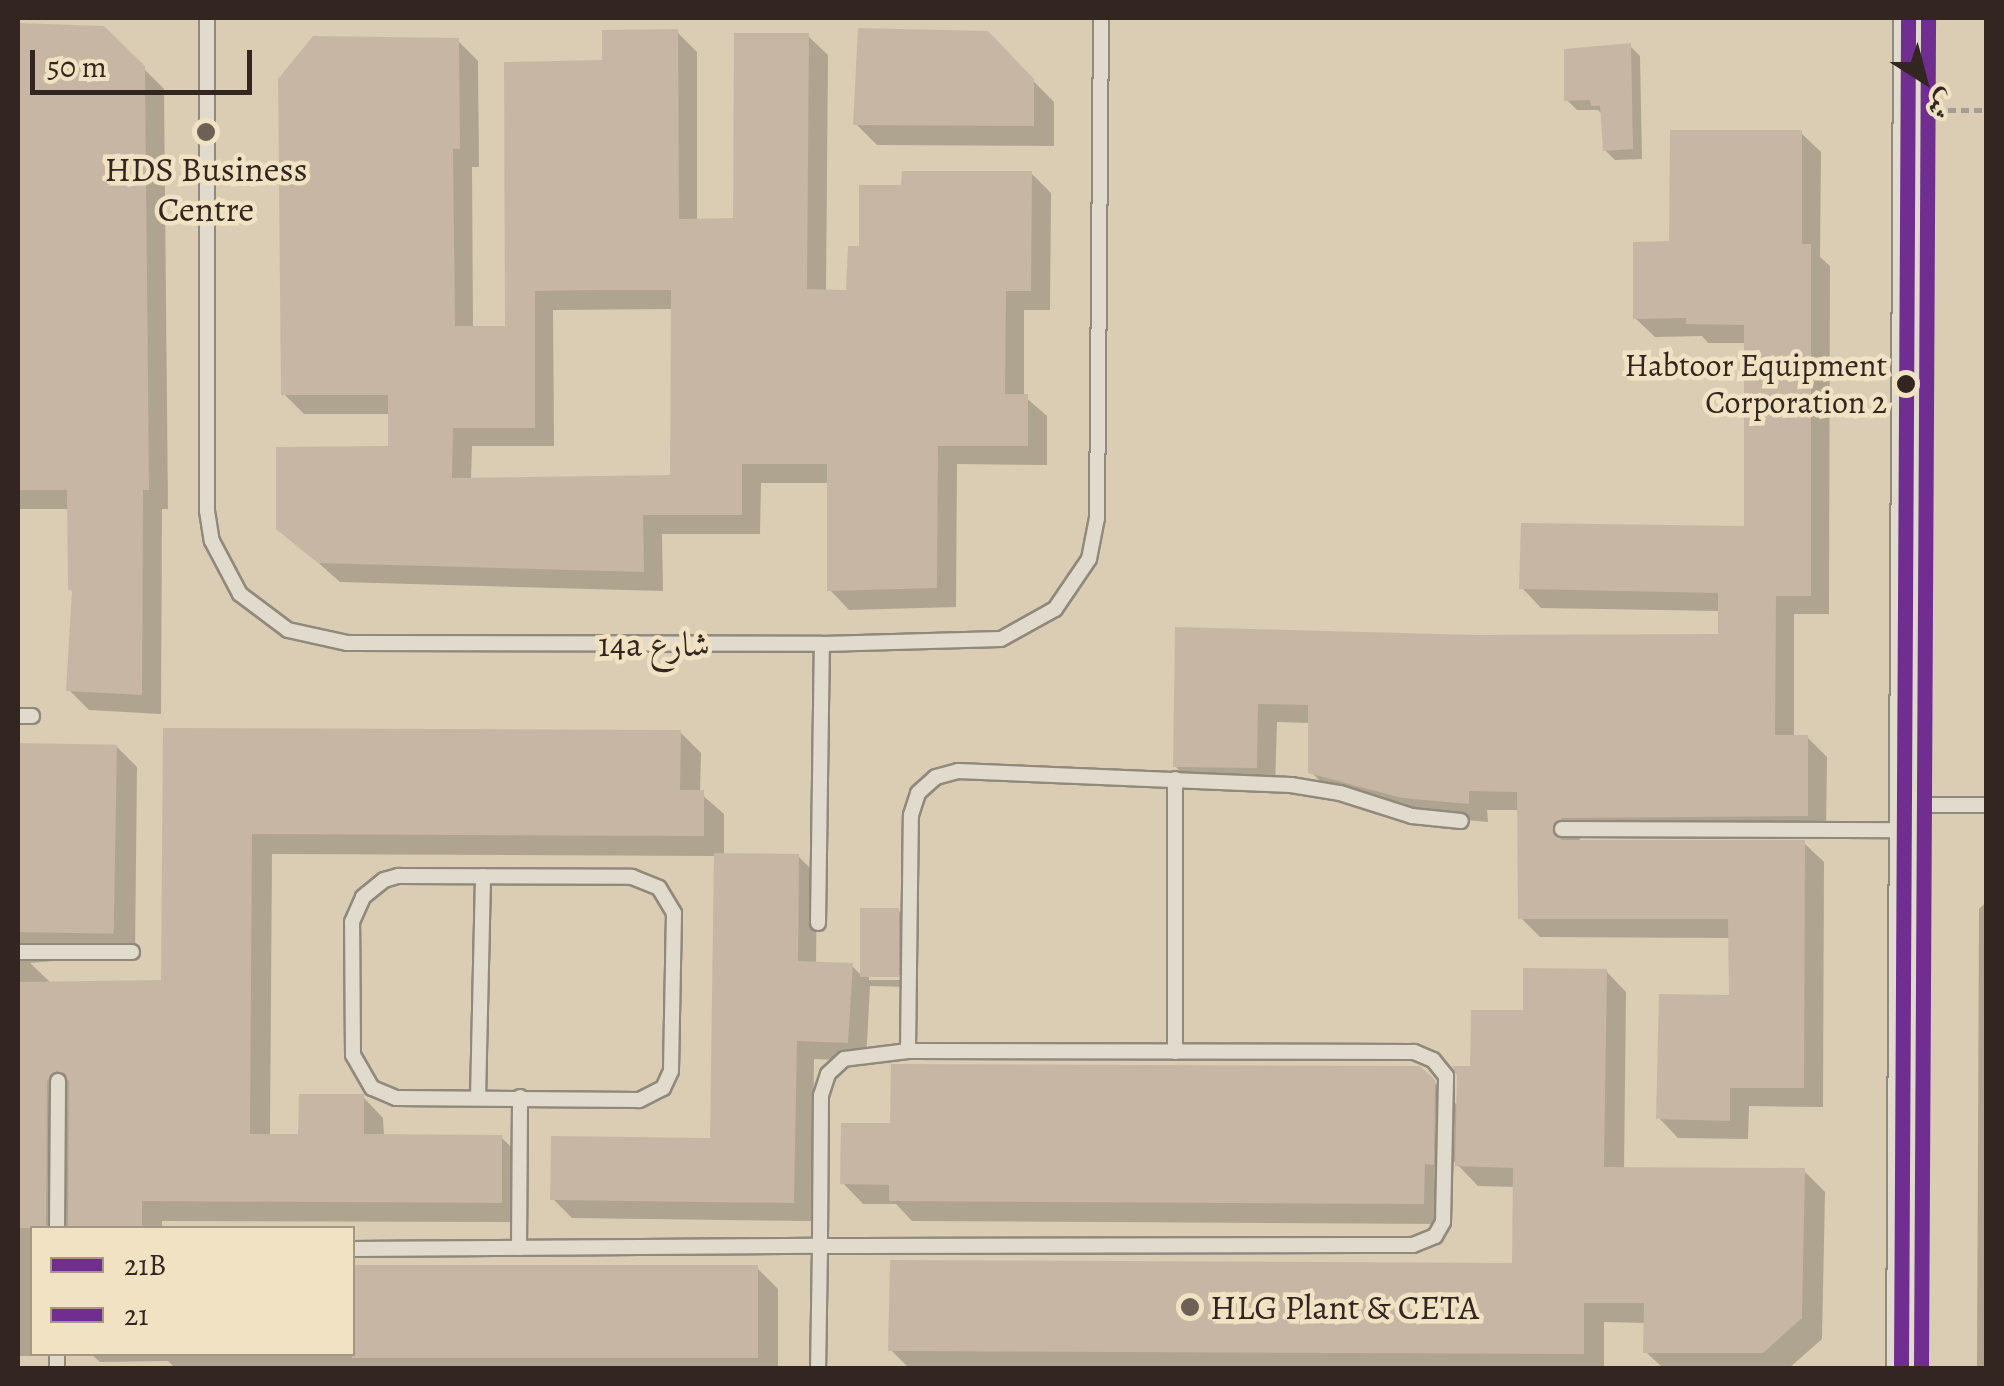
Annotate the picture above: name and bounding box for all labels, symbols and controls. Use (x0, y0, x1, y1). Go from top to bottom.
scale bar (35, 30, 258, 92)
north arrow (1874, 30, 1974, 130)
text: 50 m (47, 47, 107, 87)
text: ش (1919, 81, 1964, 128)
marker: HDS Business Centre (195, 121, 217, 143)
place label: HDS Business Centre (104, 148, 308, 230)
place label: Habtoor Equipment Corporation 2 (1624, 347, 1887, 422)
marker: Habtoor Equipment Corporation 2 (1896, 374, 1916, 394)
street label: 14a شارع (598, 623, 710, 665)
legend (30, 1226, 355, 1356)
text: 21B (124, 1245, 166, 1285)
place label: HLG Plant & CETA (1210, 1286, 1479, 1328)
text: 21 (124, 1295, 149, 1335)
marker: HLG Plant & CETA (1179, 1296, 1201, 1318)

